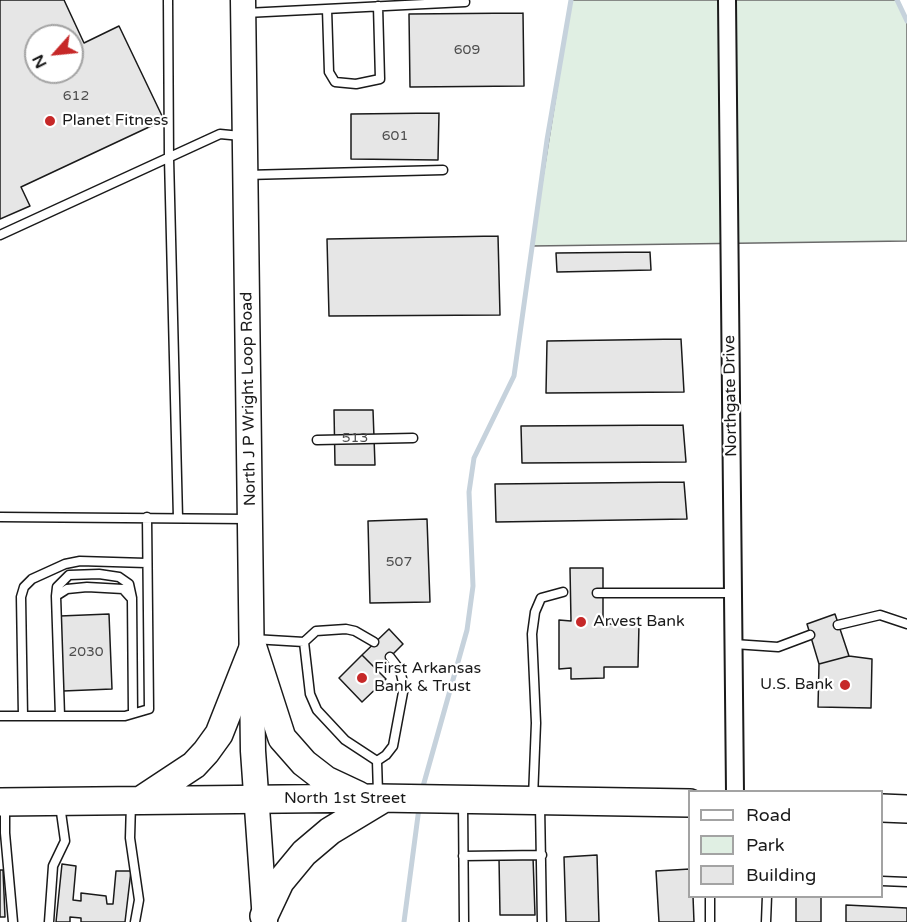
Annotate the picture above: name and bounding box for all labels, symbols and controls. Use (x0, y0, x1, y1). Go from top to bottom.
north arrow (24, 24, 84, 84)
house number: 609 (454, 42, 480, 58)
text: N (28, 51, 52, 72)
house number: 612 (63, 88, 89, 104)
place label: Planet Fitness (62, 111, 169, 131)
marker: Planet Fitness (43, 114, 57, 128)
house number: 601 (382, 128, 408, 144)
street label: North J P Wright Loop Road (238, 292, 260, 506)
street label: Northgate Drive (720, 335, 742, 457)
house number: 513 (342, 430, 368, 446)
house number: 507 (386, 554, 412, 570)
place label: Arvest Bank (593, 612, 685, 632)
marker: Arvest Bank (574, 615, 588, 629)
house number: 2030 (68, 644, 104, 660)
place label: First Arkansas Bank & Trust (374, 659, 481, 697)
marker: First Arkansas Bank & Trust (355, 671, 369, 685)
place label: U.S. Bank (760, 675, 833, 695)
marker: U.S. Bank (838, 678, 852, 692)
street label: North 1st Street (284, 789, 406, 809)
legend (688, 790, 883, 898)
text: Road (746, 804, 791, 826)
text: Park (746, 834, 784, 856)
text: Building (746, 864, 816, 886)

